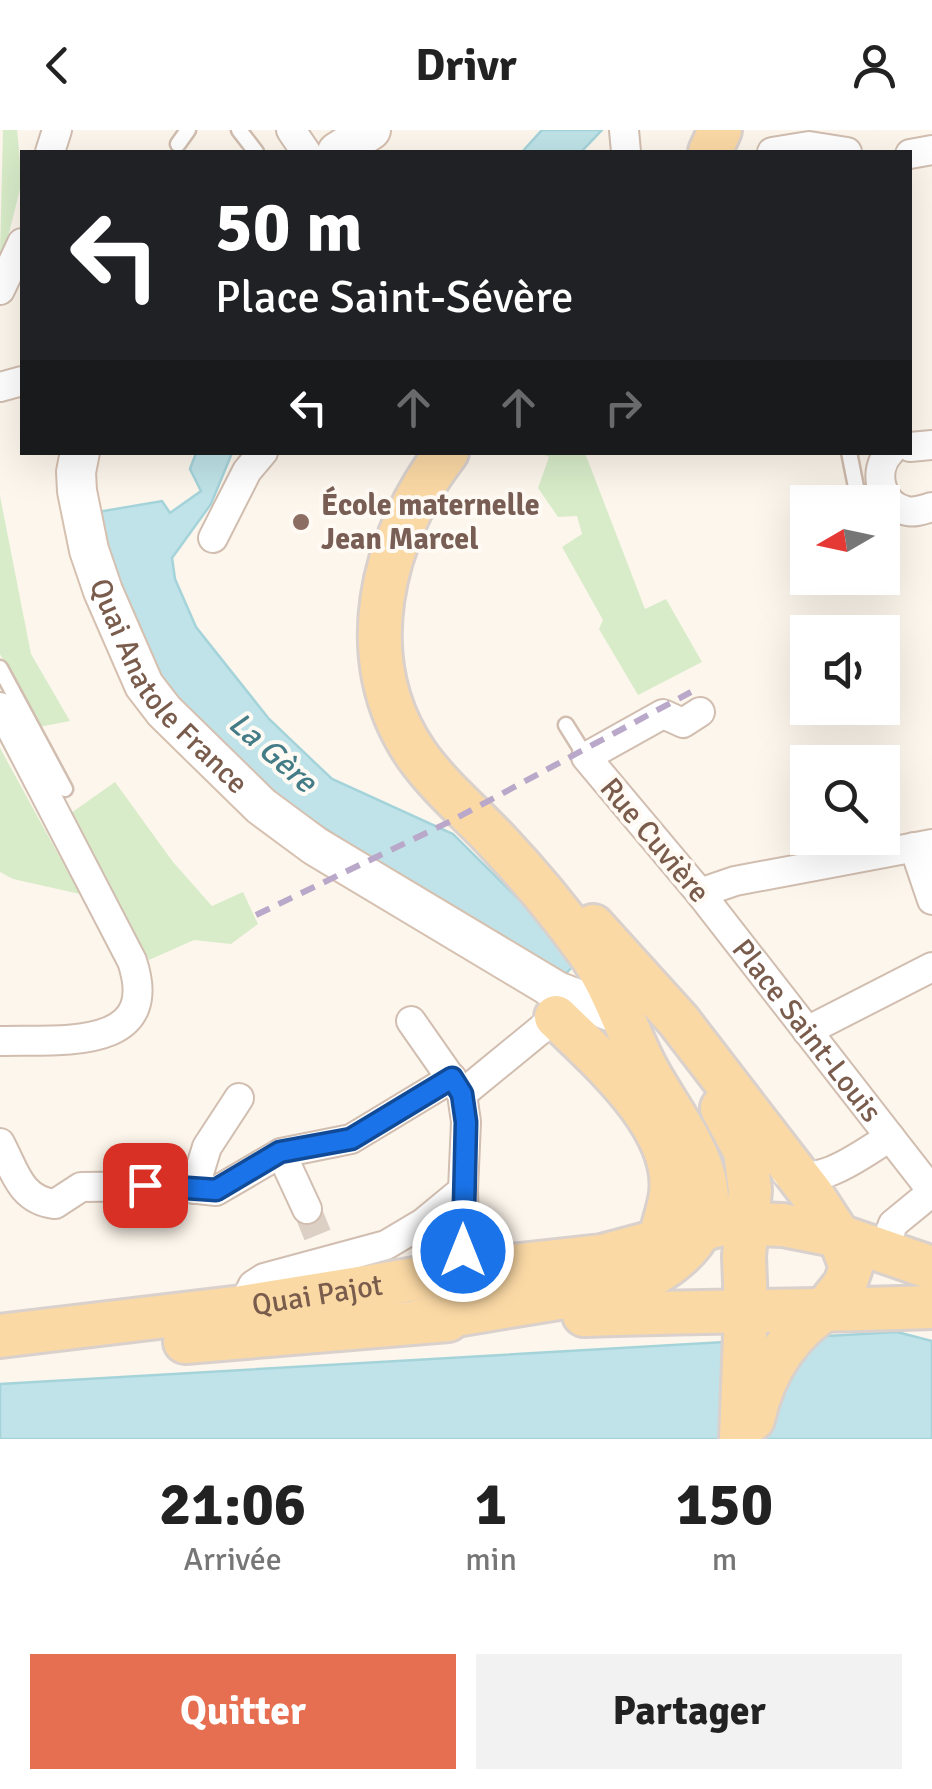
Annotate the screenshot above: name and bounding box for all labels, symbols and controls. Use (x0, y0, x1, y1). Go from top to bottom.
icon: back (30, 38, 85, 93)
text: Drivr (415, 38, 517, 93)
icon: person (847, 38, 902, 93)
text: 50 m (215, 184, 363, 270)
icon: left (50, 190, 180, 320)
text: Place Saint-Sévère (215, 270, 574, 325)
icon: left (281, 380, 336, 435)
icon: ahead (386, 380, 441, 435)
icon: ahead (491, 380, 546, 435)
icon: right (596, 380, 651, 435)
north arrow (790, 485, 900, 595)
map controls (790, 485, 900, 855)
place label: École maternelle Jean Marcel (321, 486, 540, 558)
marker: École maternelle Jean Marcel (290, 511, 312, 533)
street label: Quai Anatole France (81, 574, 256, 802)
button: sound (790, 615, 900, 725)
water label: La Gère (221, 704, 326, 802)
button: search (790, 745, 900, 855)
street label: Rue Cuvière (592, 770, 718, 910)
street label: Place Saint-Louis (724, 932, 889, 1130)
pin (103, 1143, 188, 1228)
icon: arrive (118, 1158, 173, 1213)
position arrow (411, 1199, 515, 1303)
street label: Quai Pajot (249, 1267, 385, 1324)
text: 21:06 (159, 1468, 306, 1542)
text: 1 (475, 1468, 507, 1542)
text: 150 (676, 1468, 773, 1542)
text: Arrivée (184, 1540, 282, 1579)
text: min (465, 1540, 517, 1579)
text: m (712, 1540, 737, 1579)
button: Quitter (30, 1654, 456, 1769)
button: Partager (476, 1654, 902, 1769)

